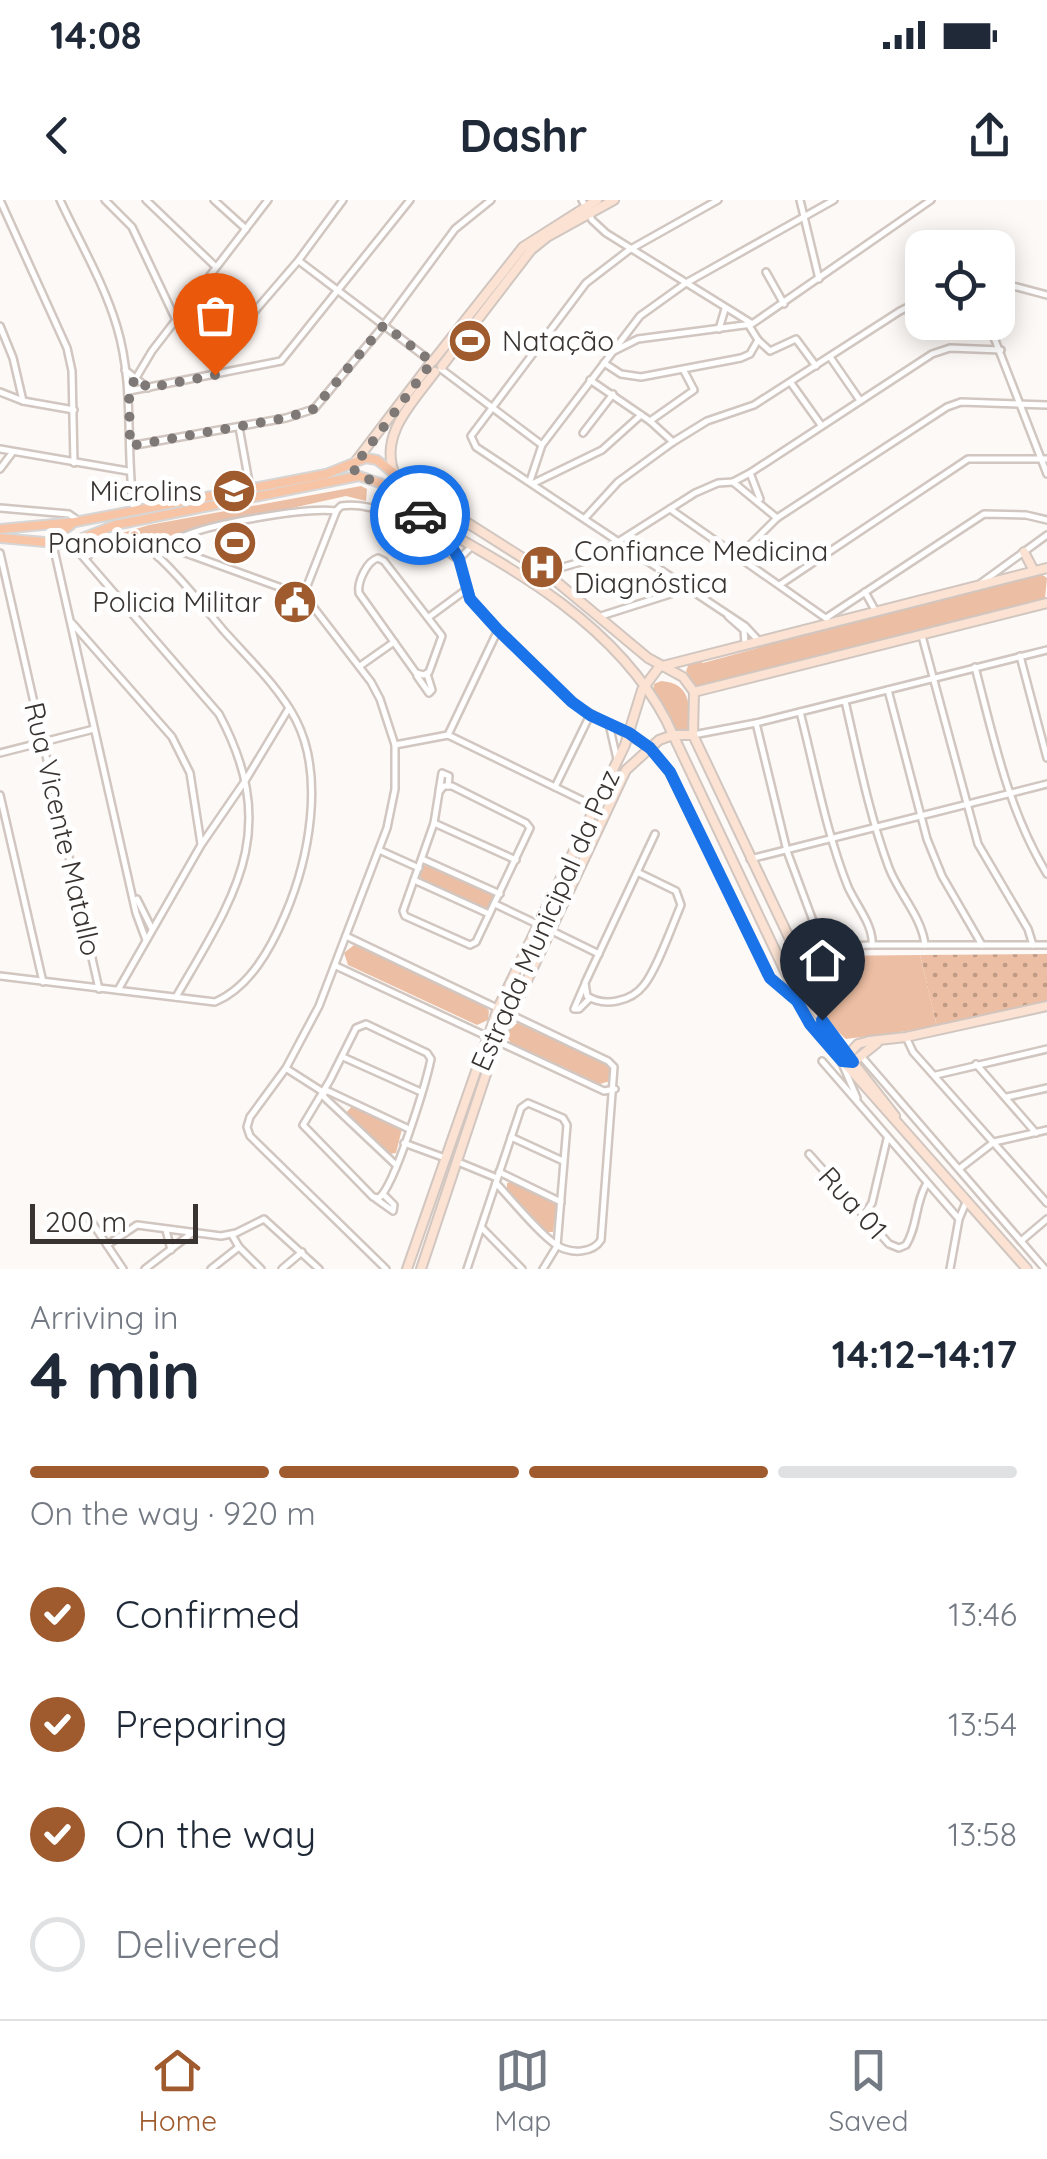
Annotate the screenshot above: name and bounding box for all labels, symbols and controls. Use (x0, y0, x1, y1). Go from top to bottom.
text: 14:08 (50, 11, 142, 59)
text: Dashr (459, 107, 588, 163)
icon: back (30, 108, 85, 163)
icon: share (962, 108, 1017, 163)
map controls (905, 230, 1015, 340)
button: locate (905, 230, 1015, 340)
pin (173, 273, 258, 376)
icon: bag (188, 288, 243, 343)
sports icon: Natação (447, 318, 493, 364)
place label: Natação (502, 323, 614, 358)
courier (370, 465, 470, 565)
school or university icon: Microlins (211, 468, 257, 514)
place label: Microlins (90, 473, 202, 508)
icon: car (393, 488, 448, 543)
sports icon: Panobianco (212, 520, 258, 566)
place label: Panobianco (48, 525, 202, 560)
place label: Confiance Medicina Diagnóstica (574, 533, 828, 600)
hospital icon: Confiance Medicina Diagnóstica (519, 544, 565, 590)
public building icon: Policia Militar (272, 579, 318, 625)
place label: Policia Militar (92, 584, 262, 619)
street label: Rua Vicente Matallo (17, 699, 110, 959)
street label: Estrada Municipal da Paz (462, 764, 627, 1076)
pin (780, 918, 865, 1021)
icon: home (795, 933, 850, 988)
street label: Rua 01 (812, 1159, 895, 1246)
scale bar (30, 1199, 198, 1244)
text: 200 m (45, 1204, 127, 1239)
text: Arriving in (30, 1297, 179, 1337)
text: 14:12–14:17 (832, 1330, 1017, 1378)
text: 4 min (30, 1334, 200, 1415)
text: On the way · 920 m (30, 1493, 316, 1533)
icon: check (30, 1587, 85, 1642)
text: Confirmed (115, 1590, 300, 1638)
text: 13:46 (948, 1594, 1017, 1634)
icon: check (30, 1697, 85, 1752)
text: Preparing (115, 1700, 287, 1748)
text: 13:54 (948, 1704, 1017, 1744)
icon: check (30, 1807, 85, 1862)
text: On the way (115, 1810, 316, 1858)
text: 13:58 (948, 1814, 1017, 1854)
text: Delivered (115, 1920, 281, 1968)
tab: Home (139, 2043, 217, 2138)
tab: Map (494, 2043, 551, 2138)
tab: Saved (829, 2043, 908, 2138)

